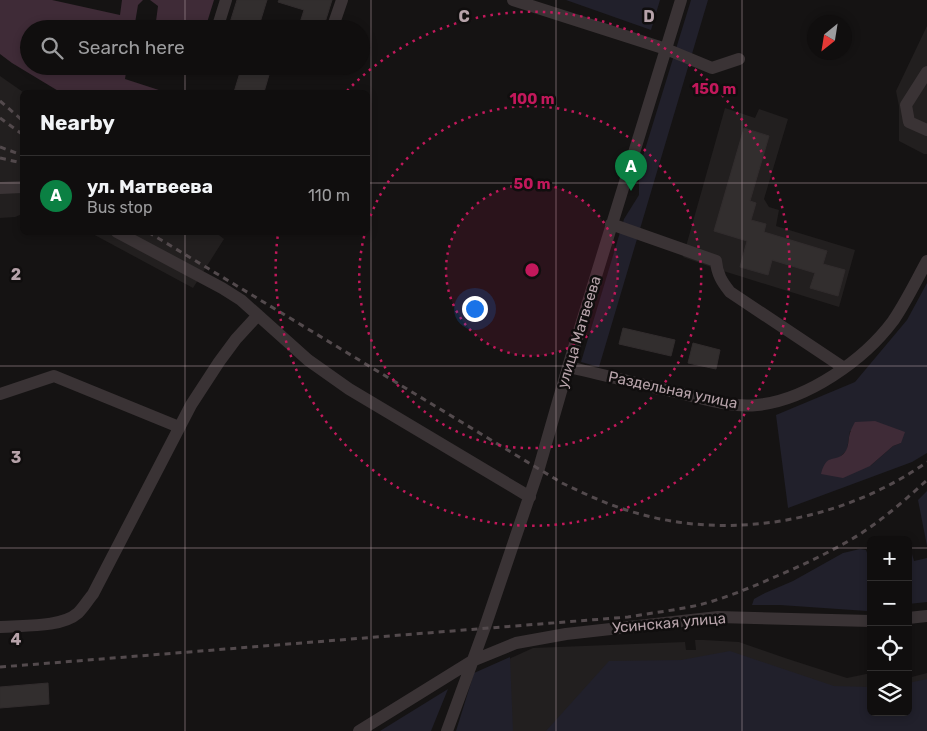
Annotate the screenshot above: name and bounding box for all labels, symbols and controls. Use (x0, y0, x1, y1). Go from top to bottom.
text: C (458, 7, 470, 26)
text: D (643, 7, 655, 26)
north arrow (807, 15, 852, 60)
search box (20, 20, 370, 75)
icon: search (38, 34, 66, 62)
text: Search here (78, 36, 185, 59)
text: 150 m (692, 80, 736, 98)
text: 100 m (510, 90, 554, 108)
text: Nearby (40, 110, 115, 135)
pin: A (615, 150, 647, 191)
text: ул. Матвеева (87, 175, 213, 198)
text: 50 m (514, 175, 550, 193)
text: A (50, 186, 62, 205)
text: 110 m (308, 186, 350, 205)
text: Bus stop (87, 198, 153, 217)
centre of rings (523, 261, 541, 279)
text: 2 (11, 265, 21, 284)
street label: улица Матвеева (553, 274, 605, 390)
your location (462, 296, 488, 322)
street label: Раздельная улица (607, 368, 739, 412)
text: 3 (11, 448, 21, 467)
map controls (867, 536, 912, 716)
button: + (867, 536, 912, 581)
button: − (867, 581, 912, 626)
street label: Усинская улица (611, 609, 727, 637)
button: locate (867, 626, 912, 671)
text: 4 (11, 630, 22, 649)
button: layers (867, 671, 912, 716)

